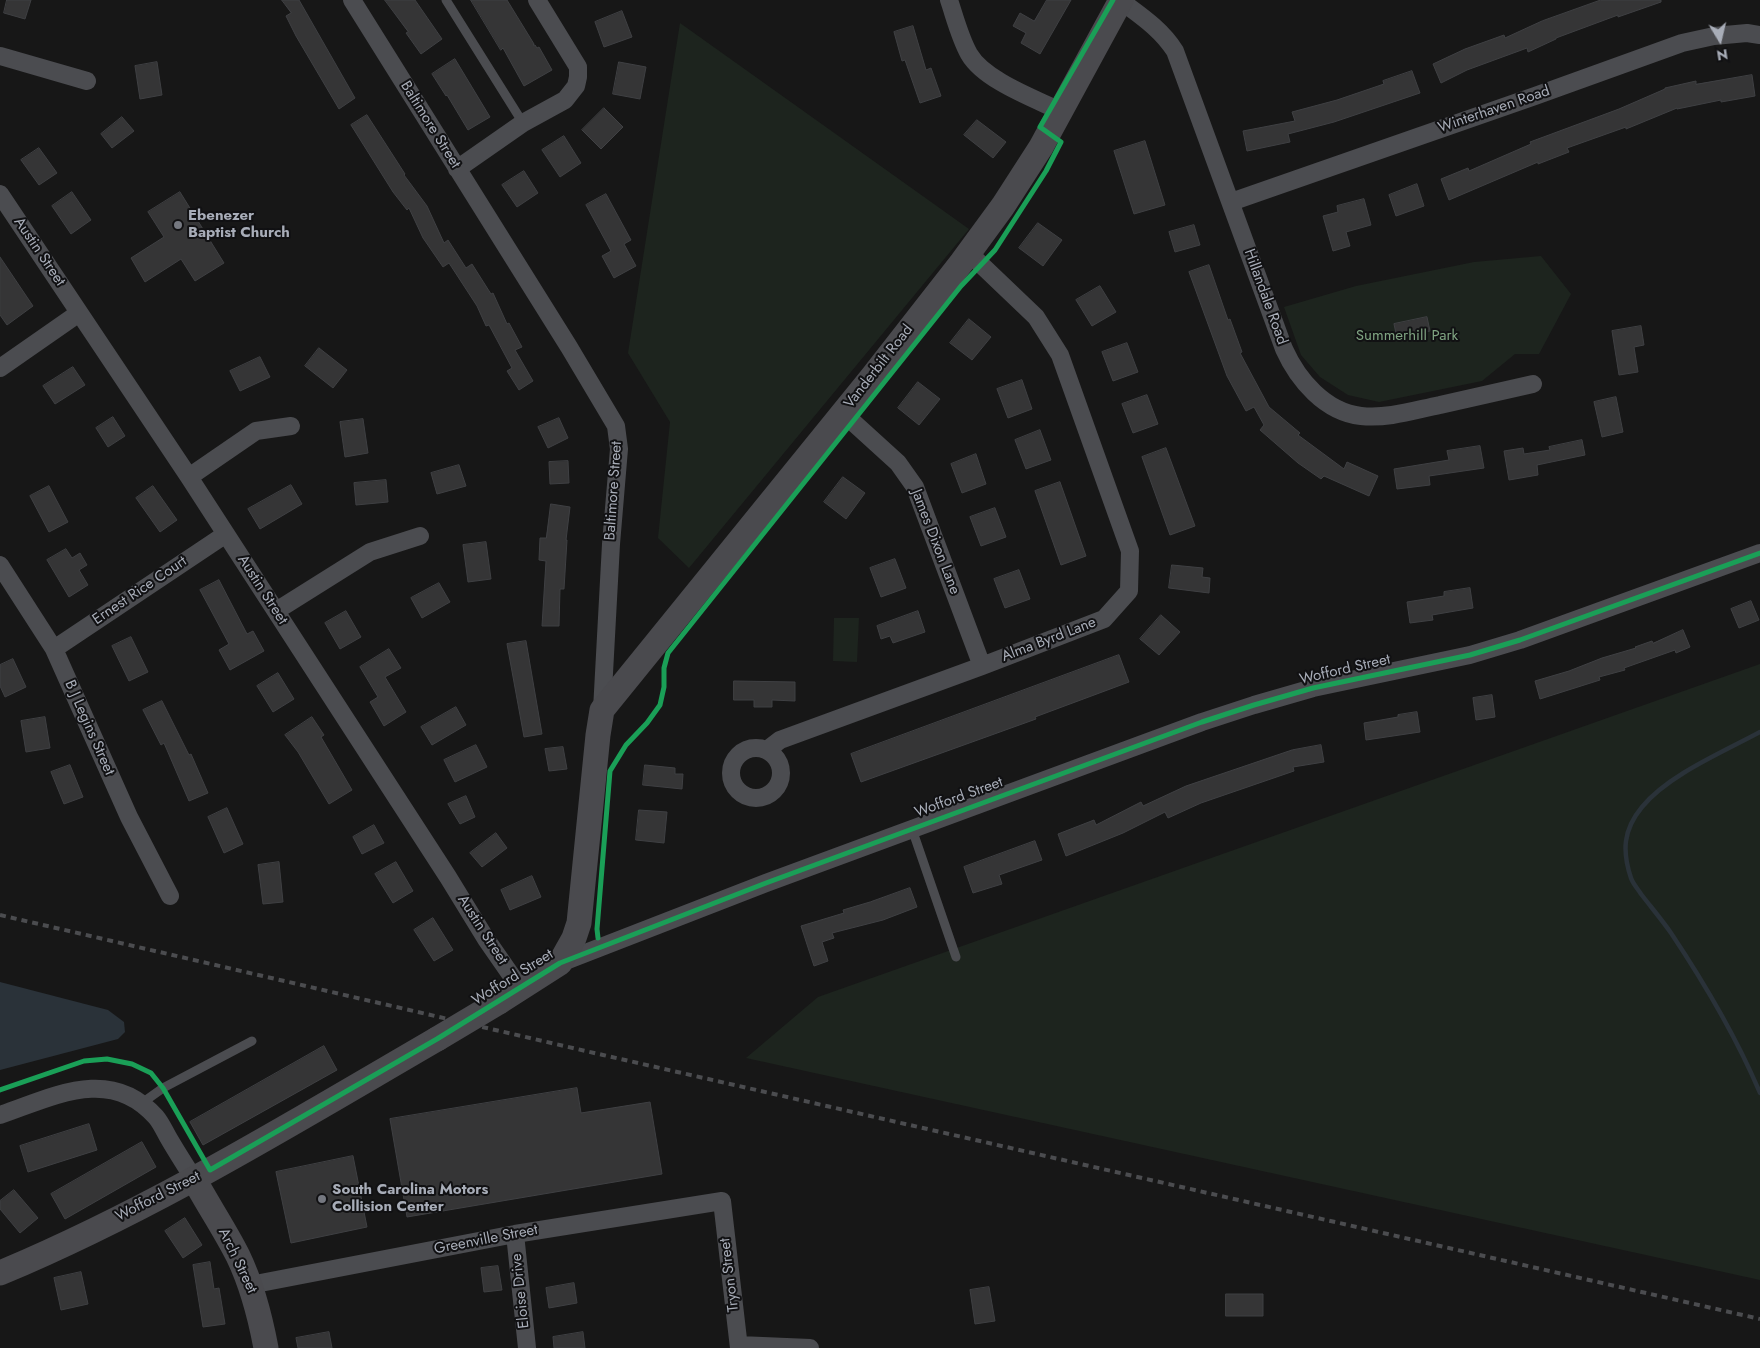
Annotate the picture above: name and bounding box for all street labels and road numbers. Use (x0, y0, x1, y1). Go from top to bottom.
street label: Baltimore Street (396, 78, 464, 172)
street label: Winterhaven Road (1436, 82, 1552, 138)
street label: Austin Street (9, 214, 69, 290)
street label: Hillandale Road (1239, 247, 1291, 347)
street label: Vanderbilt Road (841, 322, 917, 412)
street label: Baltimore Street (602, 441, 626, 541)
street label: James Dixon Lane (907, 487, 963, 597)
street label: Austin Street (233, 552, 291, 628)
street label: Ernest Rice Court (89, 553, 191, 629)
street label: Alma Byrd Lane (999, 614, 1099, 666)
street label: Wofford Street (1298, 651, 1392, 689)
street label: B J Legins Street (60, 678, 118, 778)
street label: Wofford Street (912, 774, 1006, 822)
street label: Austin Street (453, 892, 511, 968)
street label: Wofford Street (469, 946, 557, 1010)
street label: Wofford Street (113, 1168, 203, 1226)
street label: Greenville Street (433, 1221, 539, 1259)
street label: Arch Street (214, 1226, 260, 1296)
street label: Tryon Street (717, 1237, 743, 1313)
street label: Eloise Drive (508, 1253, 534, 1329)

